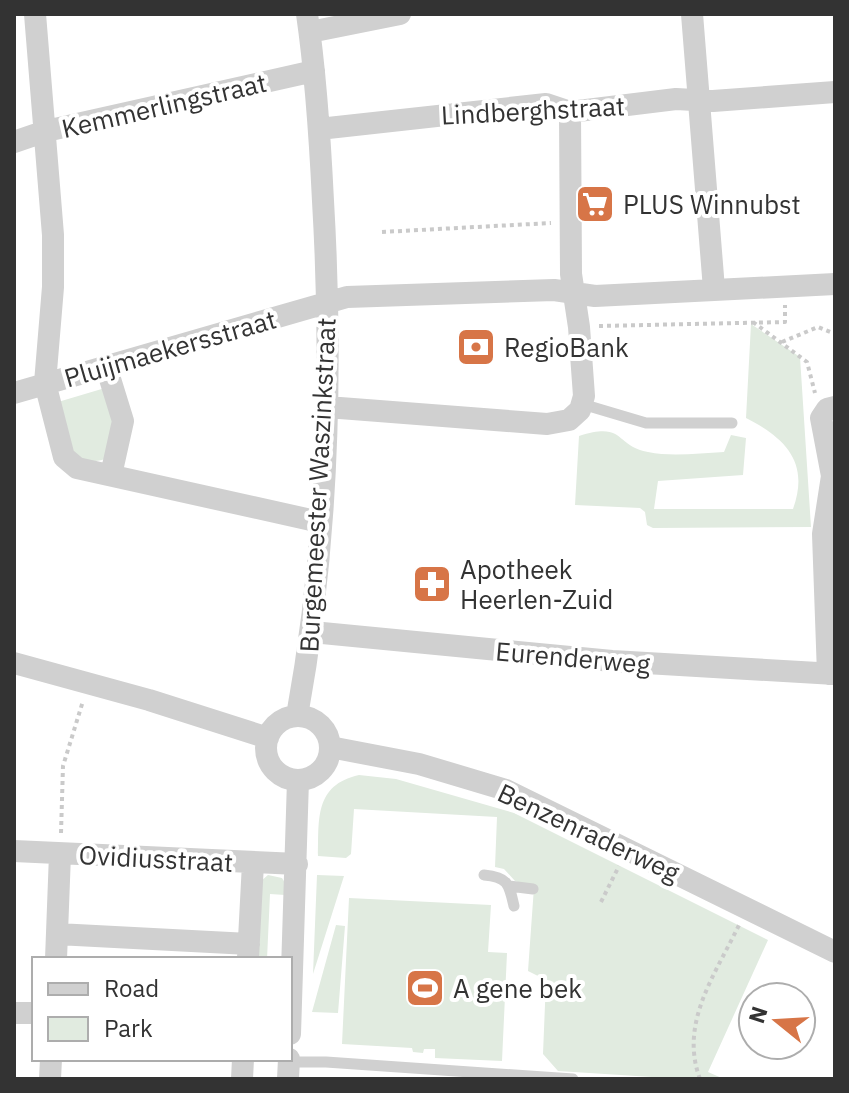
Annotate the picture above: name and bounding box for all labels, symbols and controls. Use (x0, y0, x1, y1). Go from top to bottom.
street label: Kemmerlingstraat (58, 65, 270, 145)
street label: Lindberghstraat (440, 88, 626, 132)
supermarket icon: PLUS Winnubst (574, 183, 616, 225)
place label: PLUS Winnubst (623, 187, 801, 221)
street label: Pluijmaekersstraat (60, 301, 280, 395)
street label: Burgemeester Waszinkstraat (291, 317, 343, 653)
bank icon: RegioBank (455, 326, 497, 368)
place label: RegioBank (504, 330, 629, 364)
place label: Apotheek Heerlen-Zuid (460, 552, 613, 616)
pharmacy icon: Apotheek Heerlen-Zuid (411, 563, 453, 605)
street label: Eurenderweg (494, 633, 652, 681)
street label: Benzenraderweg (493, 775, 686, 889)
street label: Ovidiusstraat (78, 837, 234, 879)
legend (32, 957, 292, 1061)
sports icon: A gene bek (404, 967, 446, 1009)
place label: A gene bek (453, 971, 582, 1005)
text: Road (104, 972, 159, 1004)
north arrow (737, 981, 817, 1061)
text: N (741, 1003, 774, 1027)
text: Park (104, 1012, 153, 1044)

